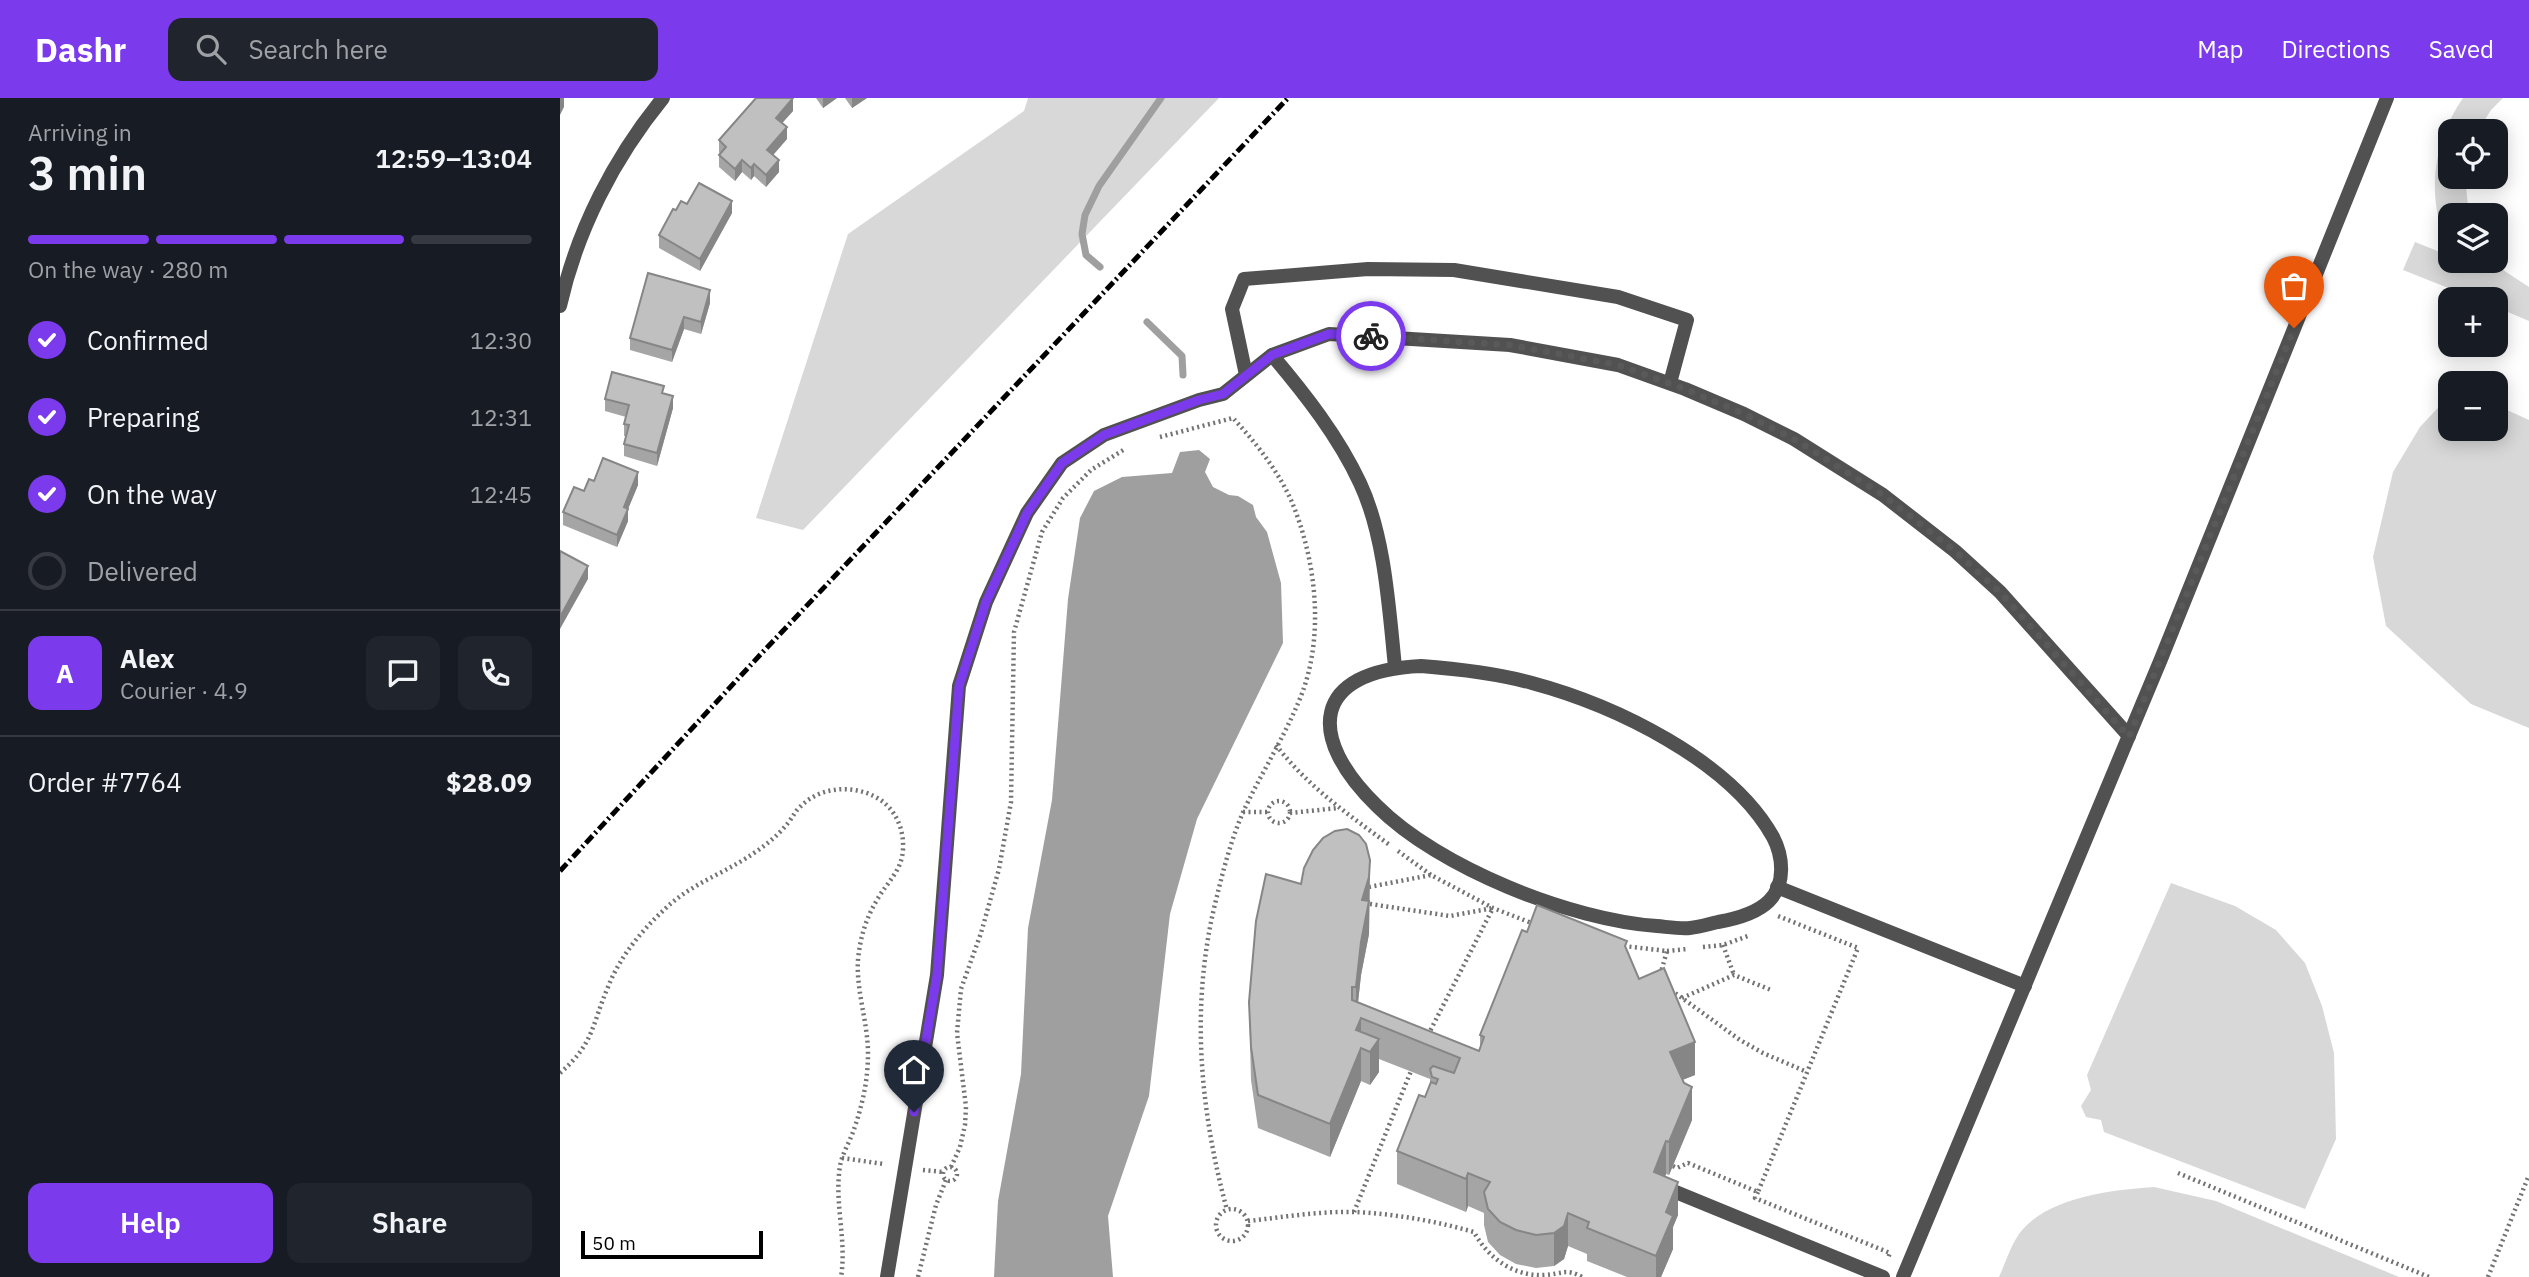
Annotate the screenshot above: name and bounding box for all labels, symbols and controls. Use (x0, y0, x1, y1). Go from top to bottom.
search box (168, 18, 658, 81)
text: Dashr (35, 28, 126, 71)
icon: search (192, 30, 230, 68)
text: Search here (248, 32, 388, 66)
text: Map (2197, 33, 2243, 65)
text: Directions (2281, 33, 2391, 65)
text: Saved (2429, 33, 2494, 65)
text: Arriving in (28, 117, 132, 147)
map controls (2438, 119, 2508, 441)
button: locate (2438, 119, 2508, 189)
text: 12:59–13:04 (375, 141, 532, 175)
text: 3 min (28, 143, 147, 203)
button: layers (2438, 203, 2508, 273)
text: On the way · 280 m (28, 254, 228, 284)
pin (2264, 256, 2324, 328)
icon: bag (2275, 267, 2313, 305)
button: + (2438, 287, 2508, 357)
courier (1336, 301, 1406, 371)
icon: bike (1352, 317, 1390, 355)
icon: check (28, 321, 66, 359)
text: Confirmed (87, 323, 209, 357)
text: 12:30 (470, 325, 532, 355)
button: − (2438, 371, 2508, 441)
icon: check (28, 398, 66, 436)
text: Preparing (87, 400, 200, 434)
text: 12:31 (470, 402, 532, 432)
icon: check (28, 475, 66, 513)
text: On the way (87, 477, 217, 511)
text: 12:45 (470, 479, 532, 509)
text: Delivered (87, 554, 198, 588)
button: chat (366, 636, 440, 710)
button: phone (458, 636, 532, 710)
text: Alex (120, 641, 174, 675)
text: A (56, 656, 74, 690)
text: Courier · 4.9 (120, 675, 248, 705)
text: Order #7764 (28, 765, 182, 799)
text: $28.09 (446, 765, 532, 799)
pin (884, 1040, 944, 1112)
icon: home (895, 1051, 933, 1089)
button: Help (28, 1183, 273, 1263)
button: Share (287, 1183, 532, 1263)
scale bar (581, 1228, 763, 1260)
text: 50 m (592, 1231, 636, 1255)

